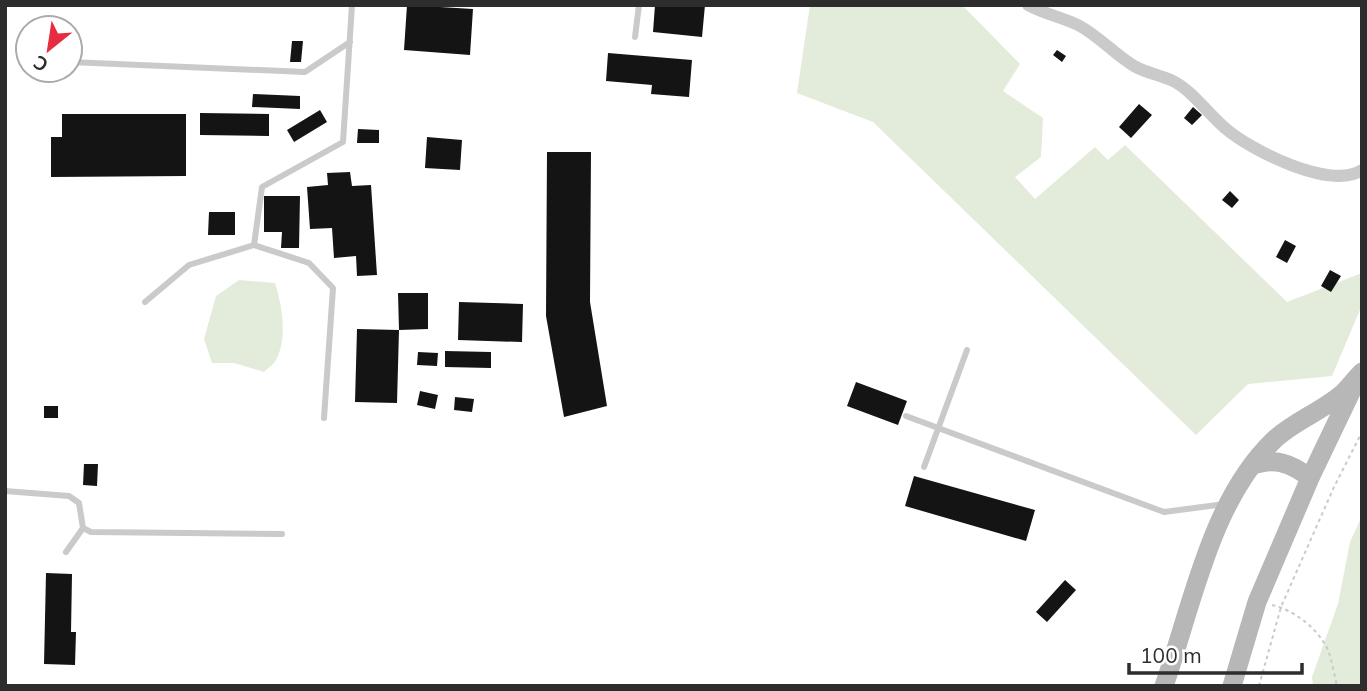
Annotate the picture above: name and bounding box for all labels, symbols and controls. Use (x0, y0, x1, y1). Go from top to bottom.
north arrow (14, 14, 84, 84)
text: С (29, 50, 52, 77)
scale bar (1129, 632, 1302, 676)
text: 100 m (1140, 642, 1202, 668)

